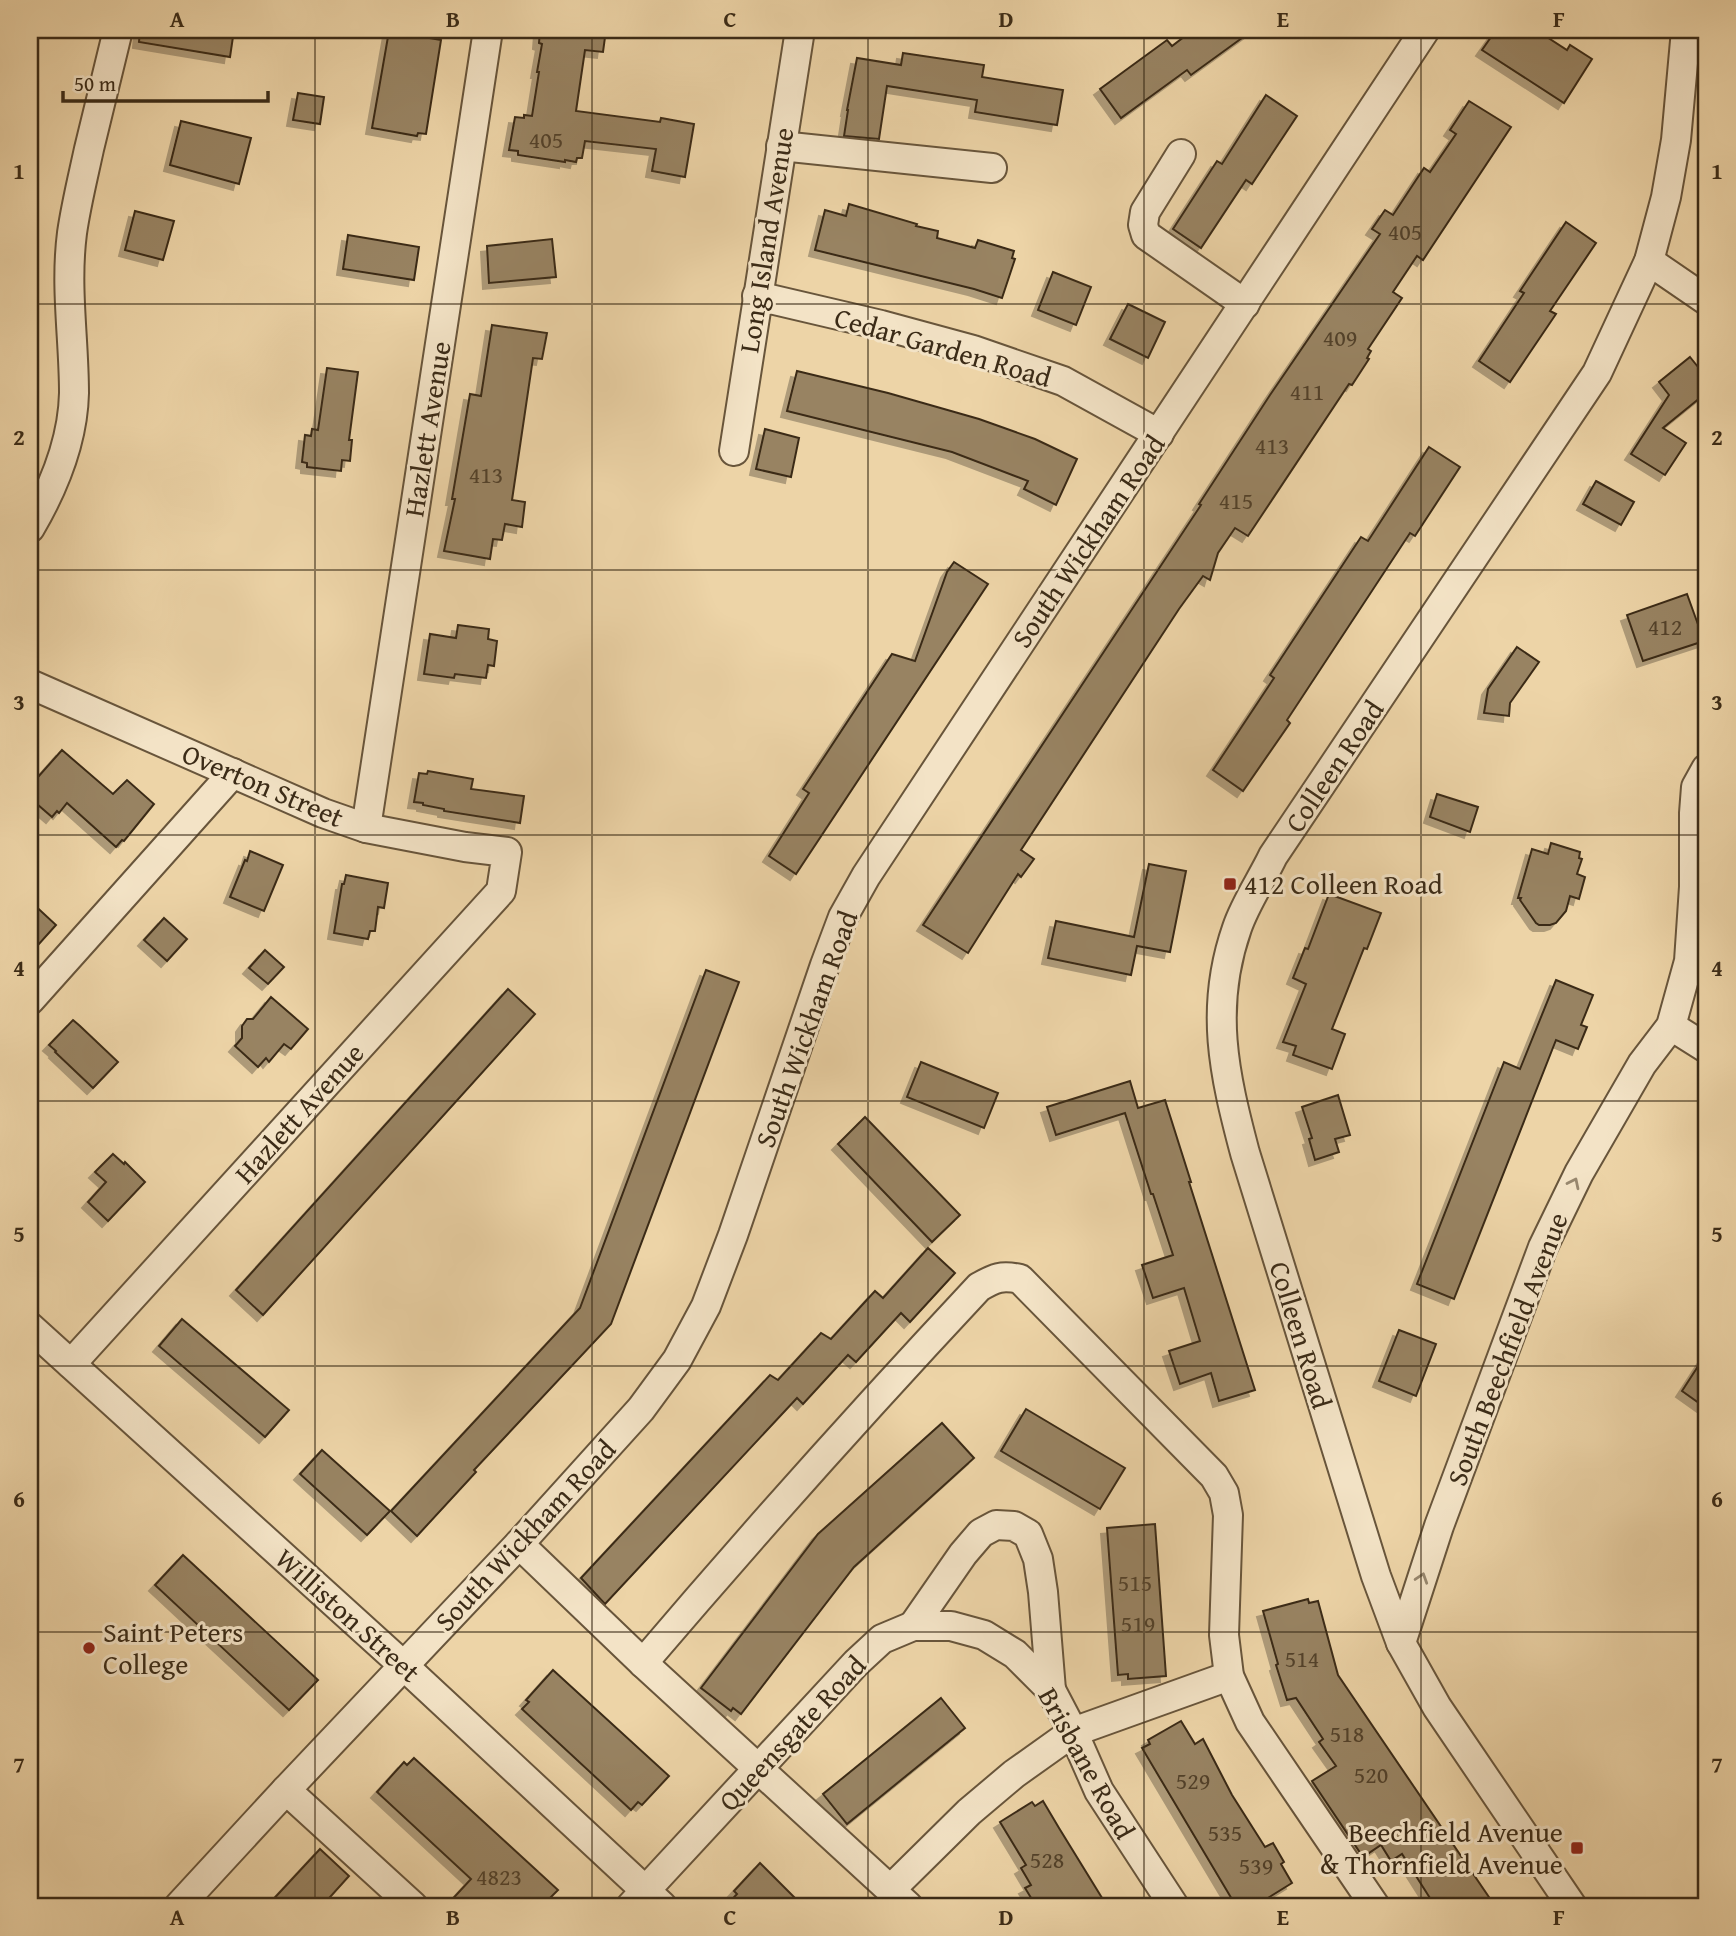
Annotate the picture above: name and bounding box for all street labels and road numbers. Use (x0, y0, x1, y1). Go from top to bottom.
street label: Long Island Avenue (727, 124, 804, 355)
street label: Cedar Garden Road (830, 296, 1056, 397)
street label: Hazlett Avenue (392, 338, 461, 520)
street label: South Wickham Road (1001, 426, 1174, 656)
street label: Colleen Road (1274, 691, 1393, 840)
street label: Overton Street (176, 732, 350, 837)
street label: South Wickham Road (744, 905, 867, 1153)
street label: Hazlett Avenue (224, 1033, 373, 1192)
street label: South Beechfield Avenue (1435, 1206, 1578, 1491)
street label: Colleen Road (1260, 1256, 1343, 1414)
street label: South Wickham Road (425, 1429, 625, 1640)
street label: Williston Street (267, 1538, 430, 1691)
street label: Queensgate Road (708, 1645, 875, 1820)
street label: Brisbane Road (1029, 1679, 1146, 1846)

